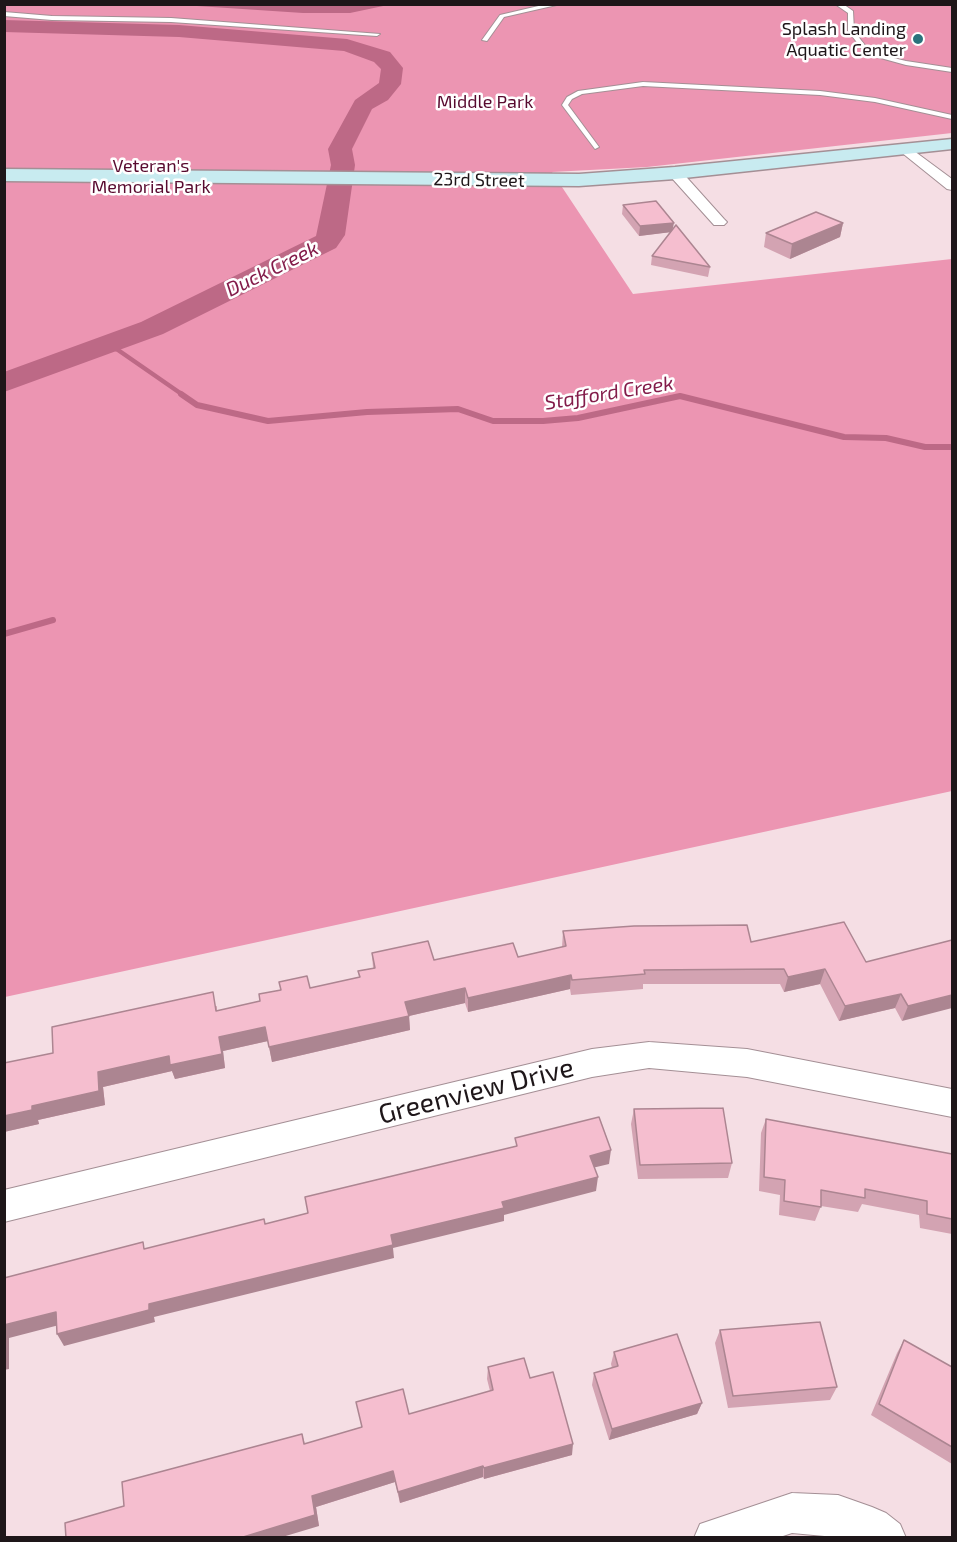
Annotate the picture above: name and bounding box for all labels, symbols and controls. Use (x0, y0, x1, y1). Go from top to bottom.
place label: Splash Landing Aquatic Center (782, 18, 906, 60)
marker: Splash Landing Aquatic Center (911, 32, 925, 46)
park label: Middle Park (437, 91, 533, 113)
park label: Veteran's Memorial Park (91, 155, 211, 198)
street label: 23rd Street (433, 168, 525, 192)
water label: Duck Creek (222, 236, 322, 302)
water label: Stafford Creek (543, 371, 675, 415)
street label: Greenview Drive (375, 1051, 577, 1131)

